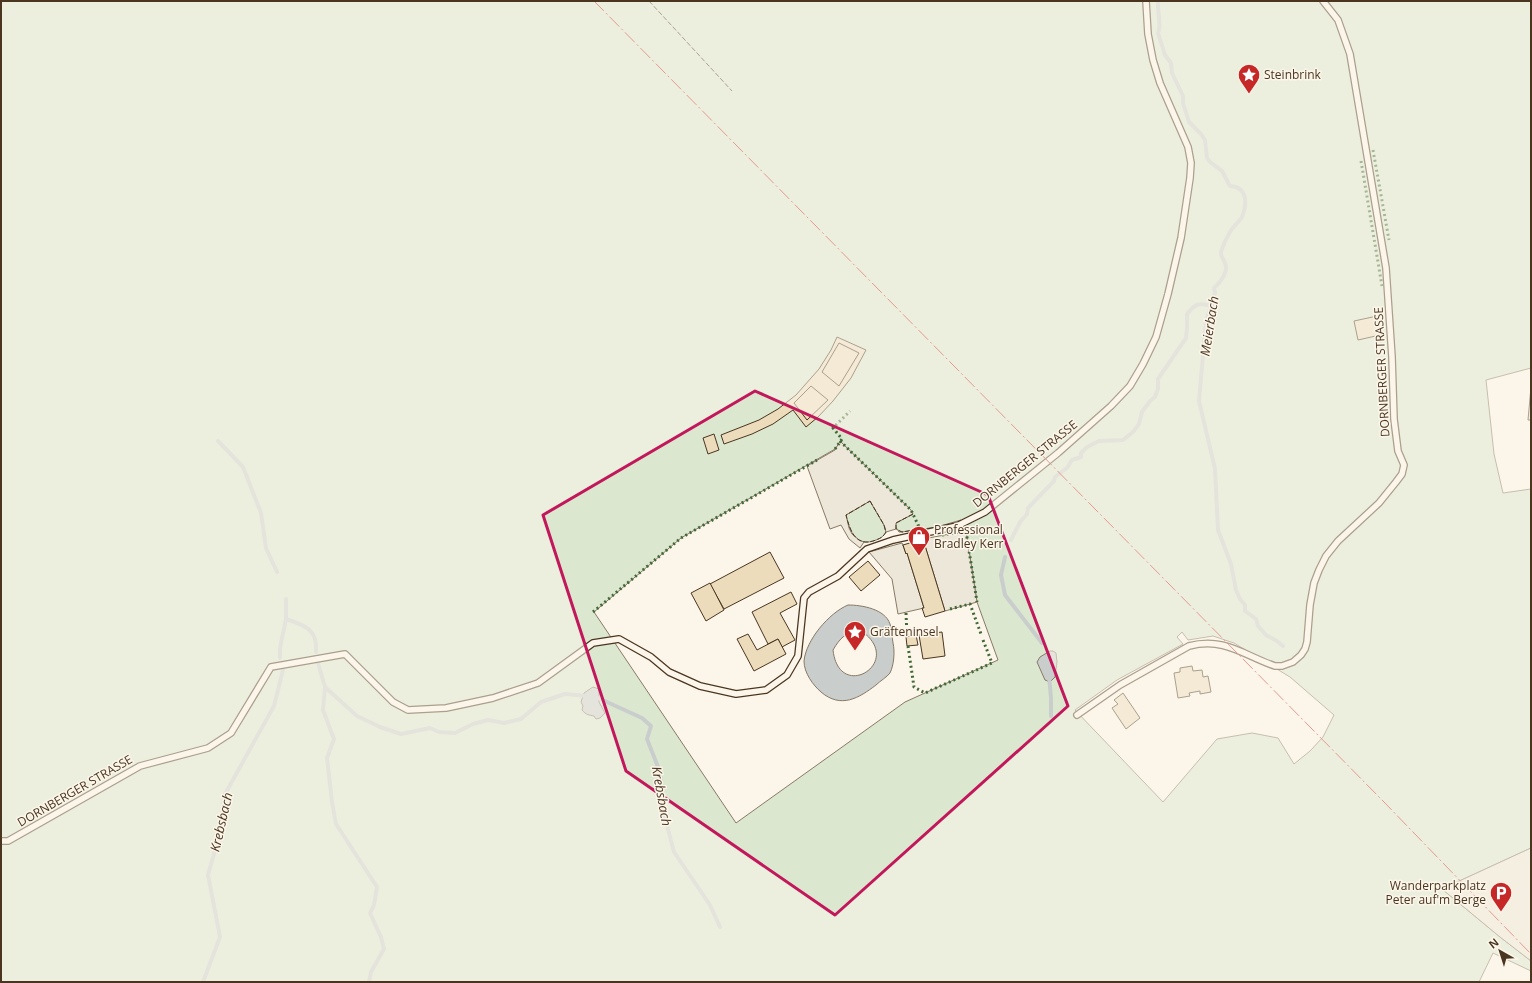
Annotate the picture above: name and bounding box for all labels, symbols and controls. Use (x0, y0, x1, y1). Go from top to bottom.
place icon: Steinbrink (1236, 62, 1262, 95)
place label: Steinbrink (1264, 66, 1322, 83)
water label: Meierbach (1195, 295, 1223, 357)
street label: DORNBERGER STRASSE (1370, 307, 1393, 438)
street label: DORNBERGER STRASSE (969, 416, 1081, 511)
place label: Professional Bradley Kerr (934, 521, 1004, 552)
shop icon: Professional Bradley Kerr (906, 524, 932, 557)
place icon: Gräfteninsel (842, 619, 868, 652)
place label: Gräfteninsel (870, 623, 939, 640)
street label: DORNBERGER STRASSE (14, 751, 135, 830)
water label: Krebsbach (648, 765, 676, 827)
water label: Krebsbach (205, 791, 237, 853)
place label: Wanderparkplatz Peter auf'm Berge (1385, 877, 1486, 908)
parking icon: Wanderparkplatz Peter auf'm Berge (1488, 880, 1514, 913)
north arrow (1480, 931, 1520, 971)
text: N (1485, 934, 1502, 951)

